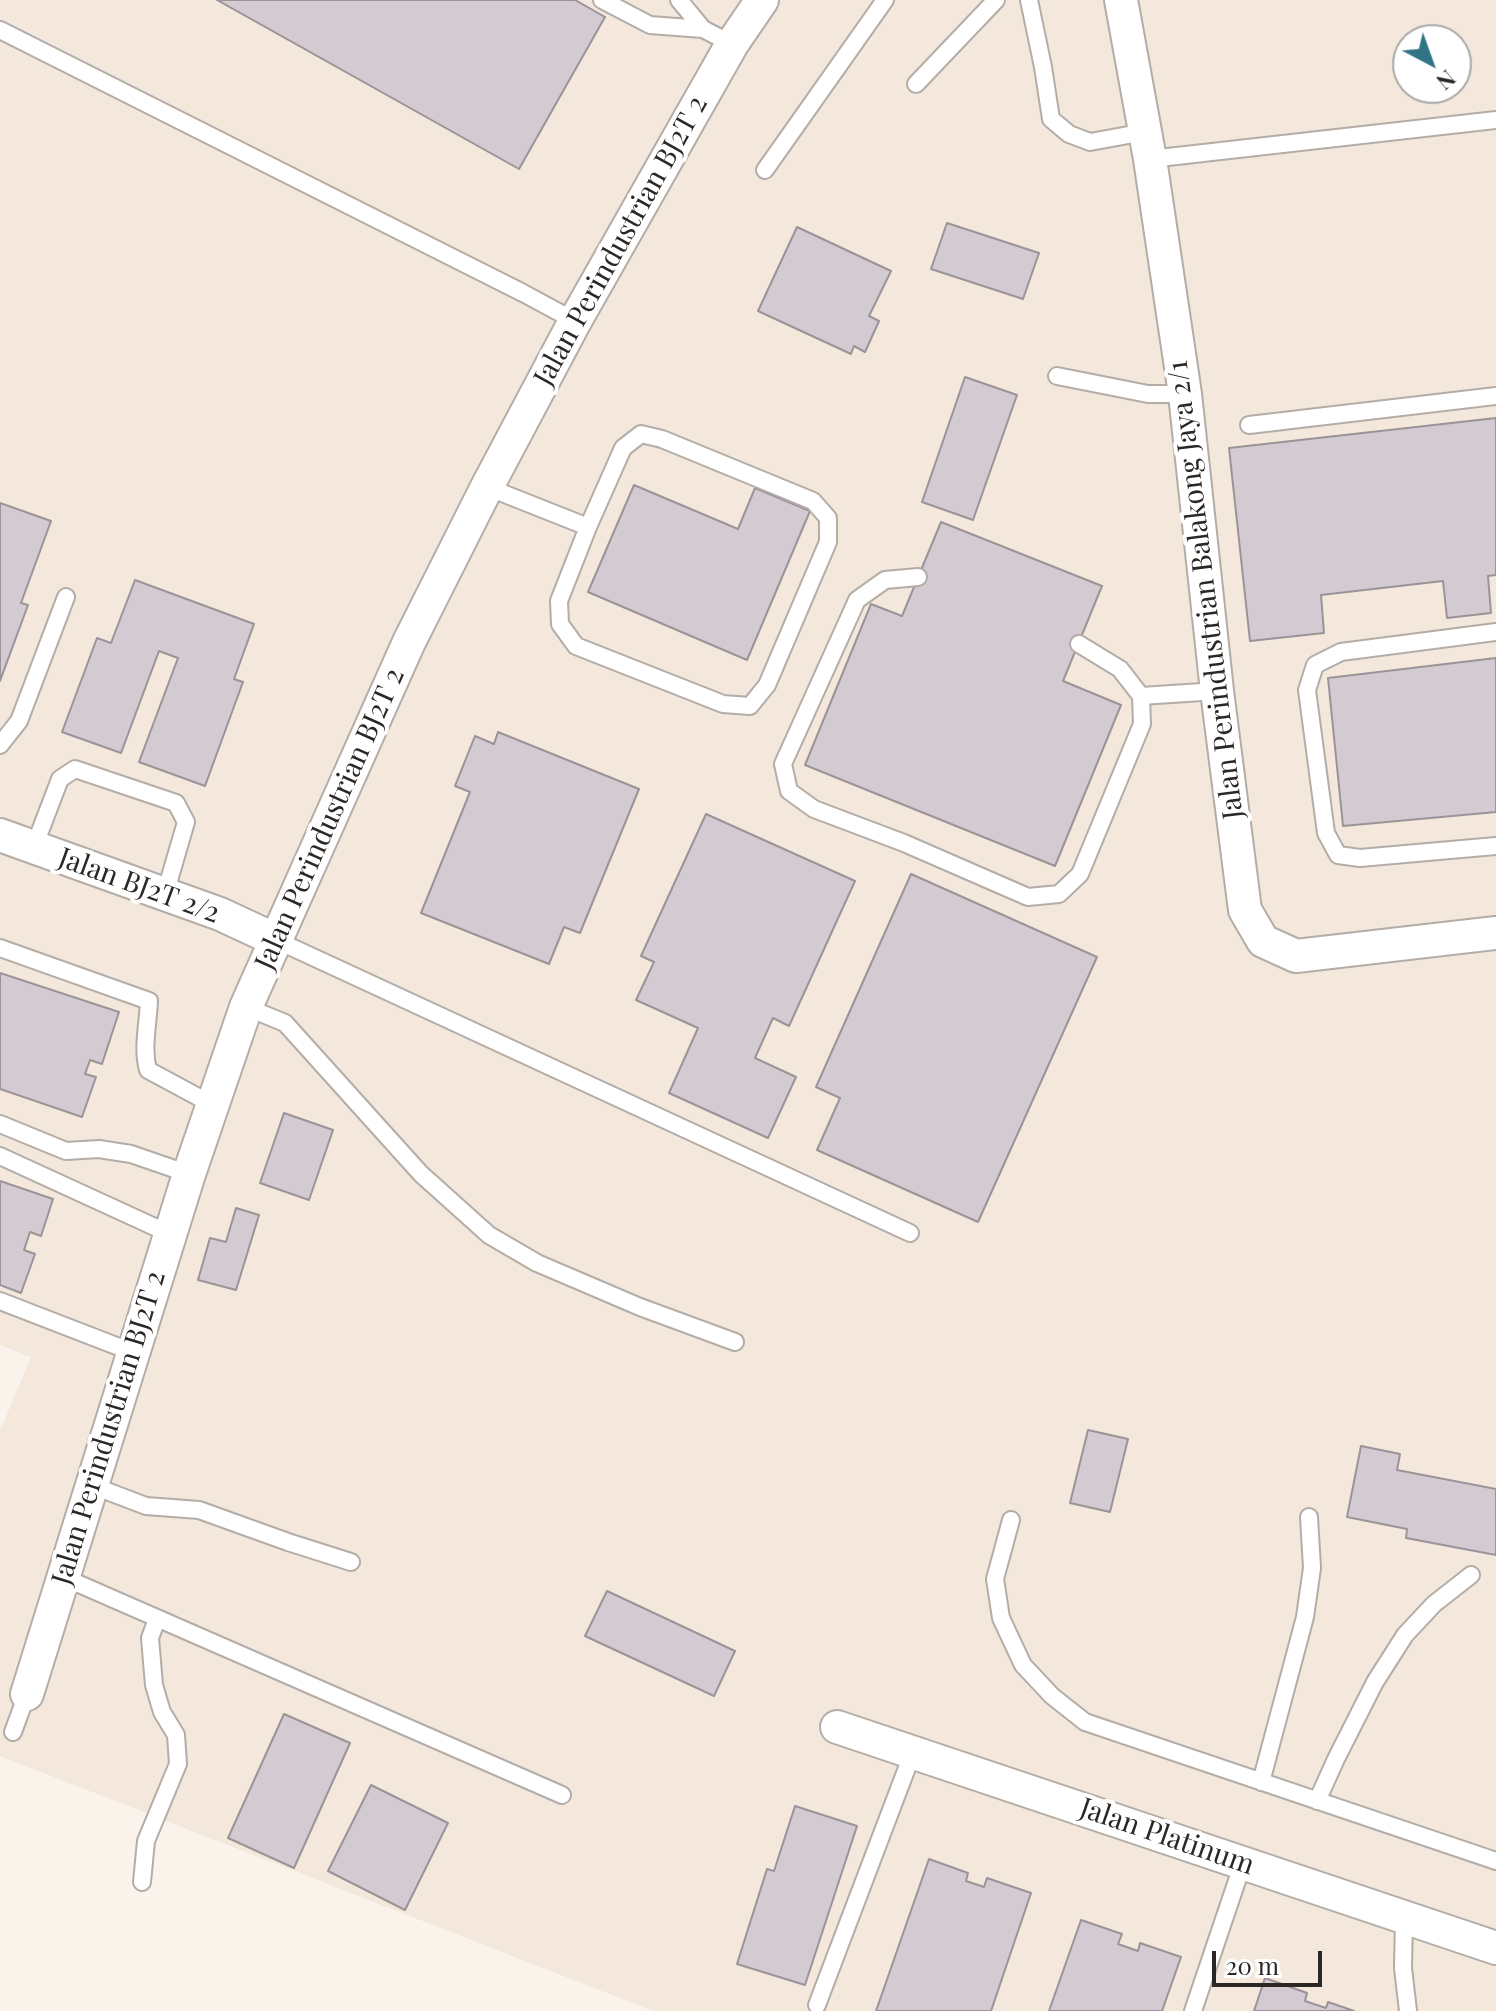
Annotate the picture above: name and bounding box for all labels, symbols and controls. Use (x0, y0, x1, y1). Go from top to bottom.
north arrow (1392, 24, 1472, 104)
text: N (1431, 64, 1462, 97)
street label: Jalan Perindustrian BJ2T 2 (527, 90, 715, 392)
street label: Jalan Perindustrian Balakong Jaya 2/1 (1161, 359, 1251, 821)
street label: Jalan Perindustrian BJ2T 2 (248, 663, 412, 975)
street label: Jalan BJ2T 2/2 (54, 841, 224, 931)
street label: Jalan Perindustrian BJ2T 2 (45, 1267, 173, 1589)
street label: Jalan Platinum (1075, 1791, 1259, 1883)
scale bar (1216, 1935, 1326, 1985)
text: 20 m (1226, 1949, 1279, 1981)

